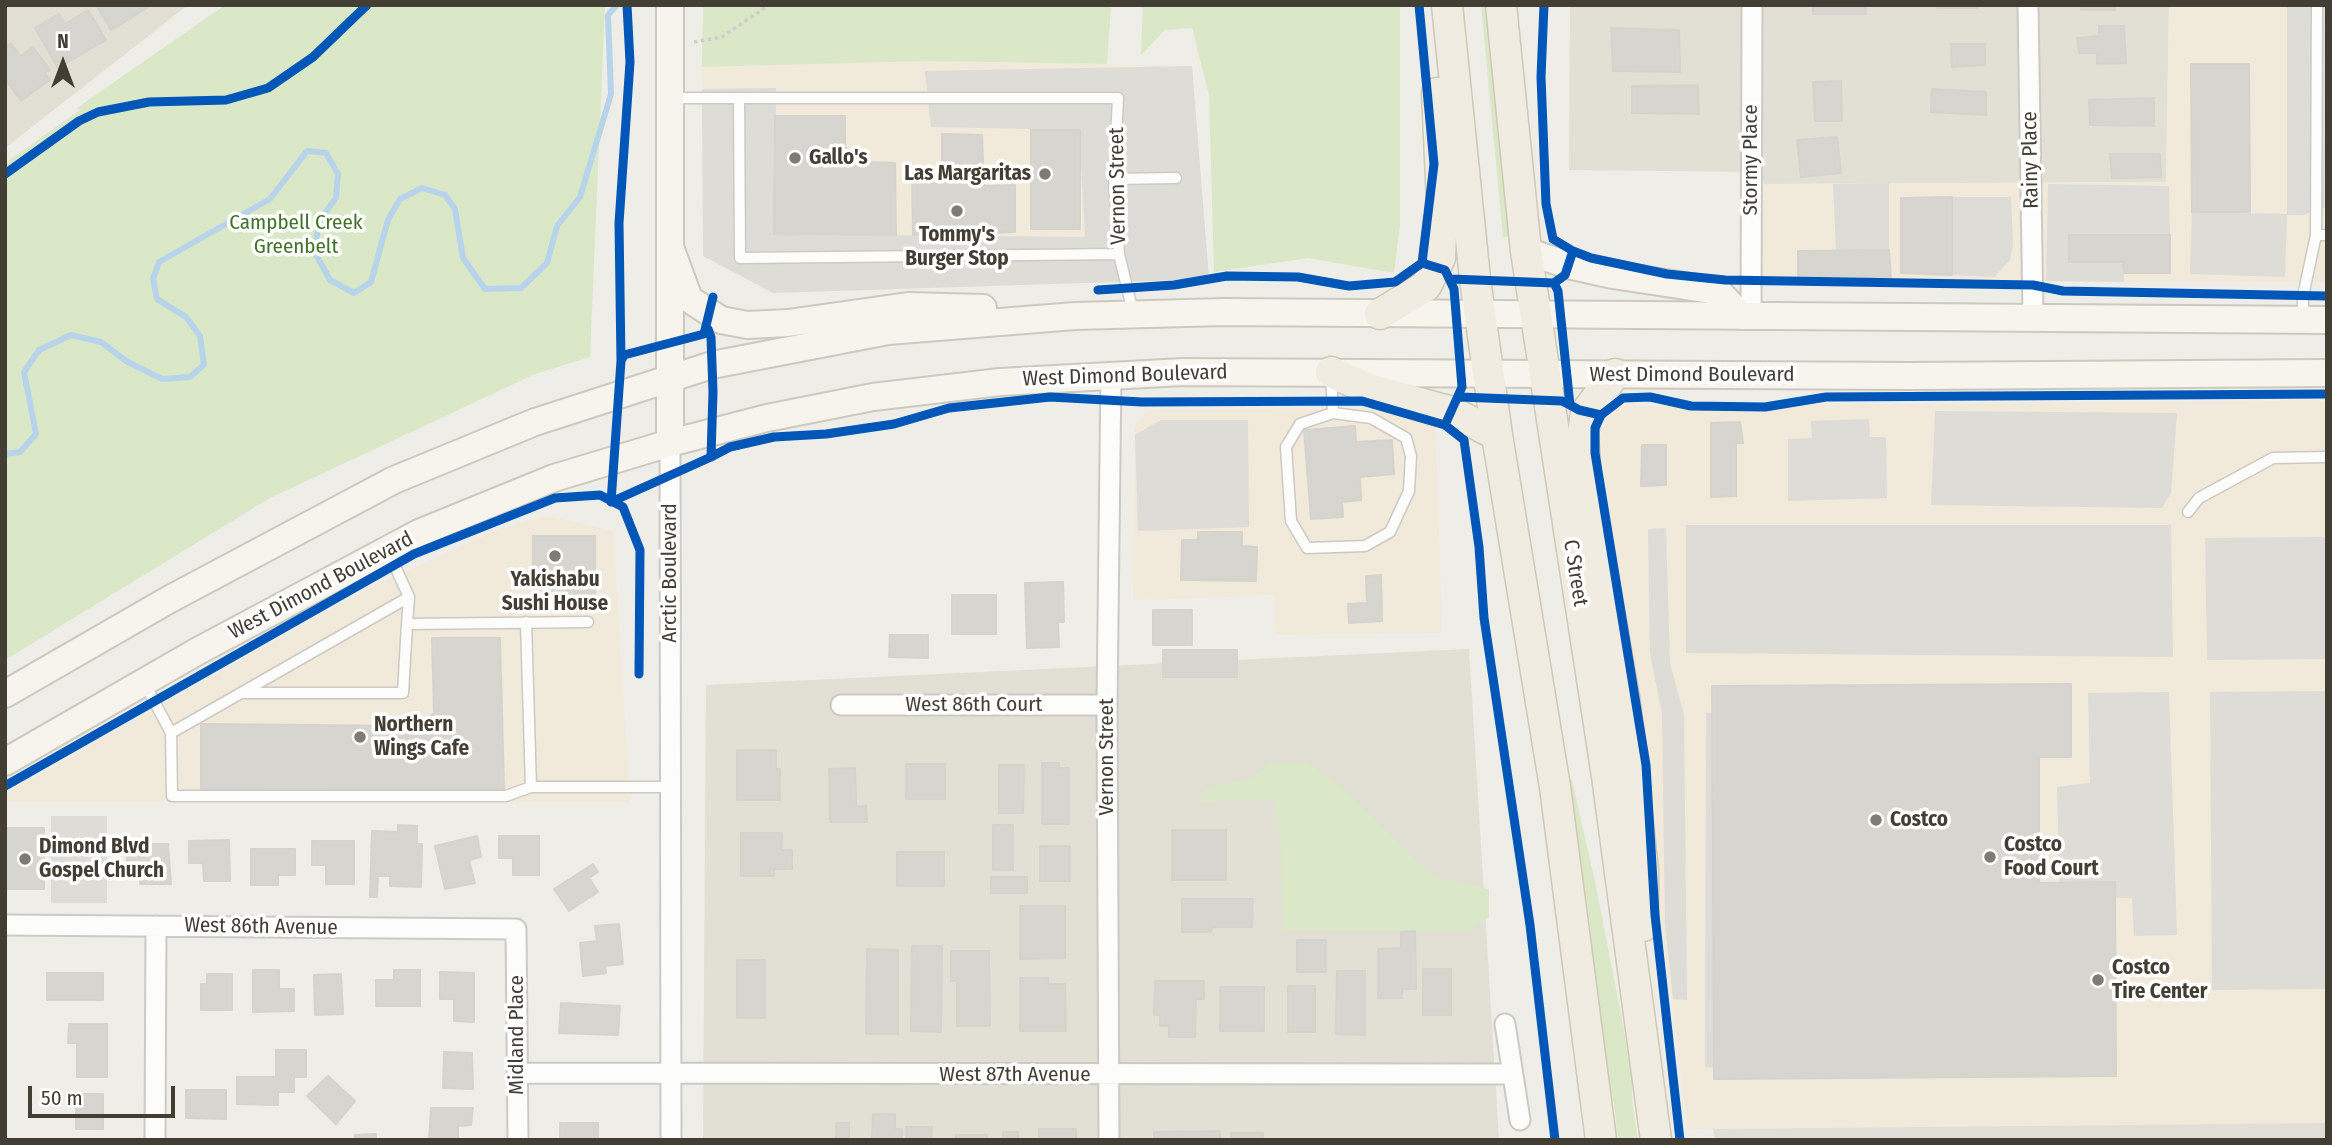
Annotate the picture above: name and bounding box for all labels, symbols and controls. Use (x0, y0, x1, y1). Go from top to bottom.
north arrow (28, 28, 98, 98)
text: N (57, 30, 69, 53)
street label: Stormy Place (1738, 104, 1764, 216)
street label: Rainy Place (2018, 111, 2044, 209)
street label: Vernon Street (1104, 127, 1132, 245)
place label: Gallo's (809, 145, 868, 171)
marker: Gallo's (787, 150, 803, 166)
place label: Las Margaritas (904, 161, 1031, 187)
marker: Las Margaritas (1037, 166, 1053, 182)
marker: Tommy's Burger Stop (949, 203, 965, 219)
park label: Campbell Creek Greenbelt (229, 210, 363, 260)
place label: Tommy's Burger Stop (905, 222, 1009, 272)
street label: West Dimond Boulevard (1022, 360, 1228, 392)
street label: West Dimond Boulevard (1589, 362, 1795, 388)
street label: Arctic Boulevard (657, 503, 683, 643)
street label: West Dimond Boulevard (224, 527, 418, 645)
street label: C Street (1557, 538, 1593, 608)
marker: Yakishabu Sushi House (547, 548, 563, 564)
place label: Yakishabu Sushi House (502, 567, 608, 617)
street label: West 86th Court (906, 692, 1042, 718)
street label: Vernon Street (1094, 698, 1120, 816)
place label: Northern Wings Cafe (374, 712, 469, 762)
marker: Northern Wings Cafe (352, 729, 368, 745)
place label: Costco (1890, 807, 1948, 833)
marker: Costco (1868, 812, 1884, 828)
place label: Costco Food Court (2004, 832, 2099, 882)
place label: Dimond Blvd Gospel Church (39, 834, 164, 884)
marker: Costco Food Court (1982, 849, 1998, 865)
marker: Dimond Blvd Gospel Church (17, 851, 33, 867)
street label: West 86th Avenue (184, 913, 338, 941)
place label: Costco Tire Center (2112, 955, 2207, 1005)
marker: Costco Tire Center (2090, 972, 2106, 988)
street label: Midland Place (504, 975, 530, 1095)
street label: West 87th Avenue (939, 1062, 1091, 1088)
scale bar (32, 1072, 178, 1116)
text: 50 m (41, 1085, 83, 1111)

